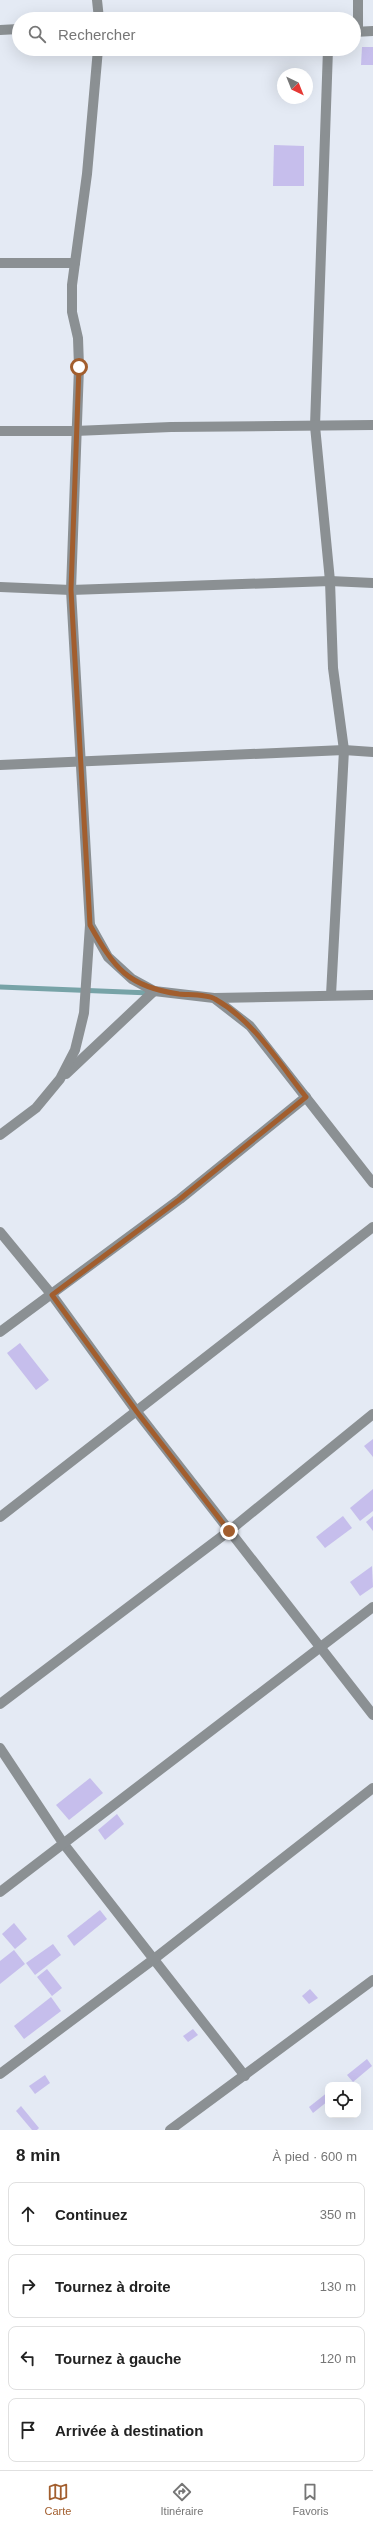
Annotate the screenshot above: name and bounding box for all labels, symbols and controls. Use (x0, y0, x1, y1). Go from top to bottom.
search box (12, 12, 361, 56)
icon: search (26, 23, 48, 45)
text: Rechercher (58, 26, 136, 43)
north arrow (277, 68, 313, 104)
route start (70, 358, 88, 376)
route end (220, 1522, 238, 1540)
map controls (325, 2082, 361, 2118)
button: locate (325, 2082, 361, 2118)
text: 8 min (16, 2146, 60, 2165)
text: À pied · 600 m (272, 2149, 357, 2164)
icon: ahead (17, 2203, 39, 2225)
text: Continuez (55, 2206, 128, 2223)
text: 350 m (320, 2207, 356, 2222)
icon: right (17, 2275, 39, 2297)
text: Tournez à droite (55, 2278, 171, 2295)
text: 130 m (320, 2279, 356, 2294)
icon: left (17, 2347, 39, 2369)
text: Tournez à gauche (55, 2350, 181, 2367)
text: 120 m (320, 2351, 356, 2366)
icon: arrive (17, 2419, 39, 2441)
text: Arrivée à destination (55, 2422, 203, 2439)
tab: Carte (45, 2481, 71, 2517)
tab: Itinéraire (161, 2481, 203, 2517)
tab: Favoris (292, 2481, 328, 2517)

